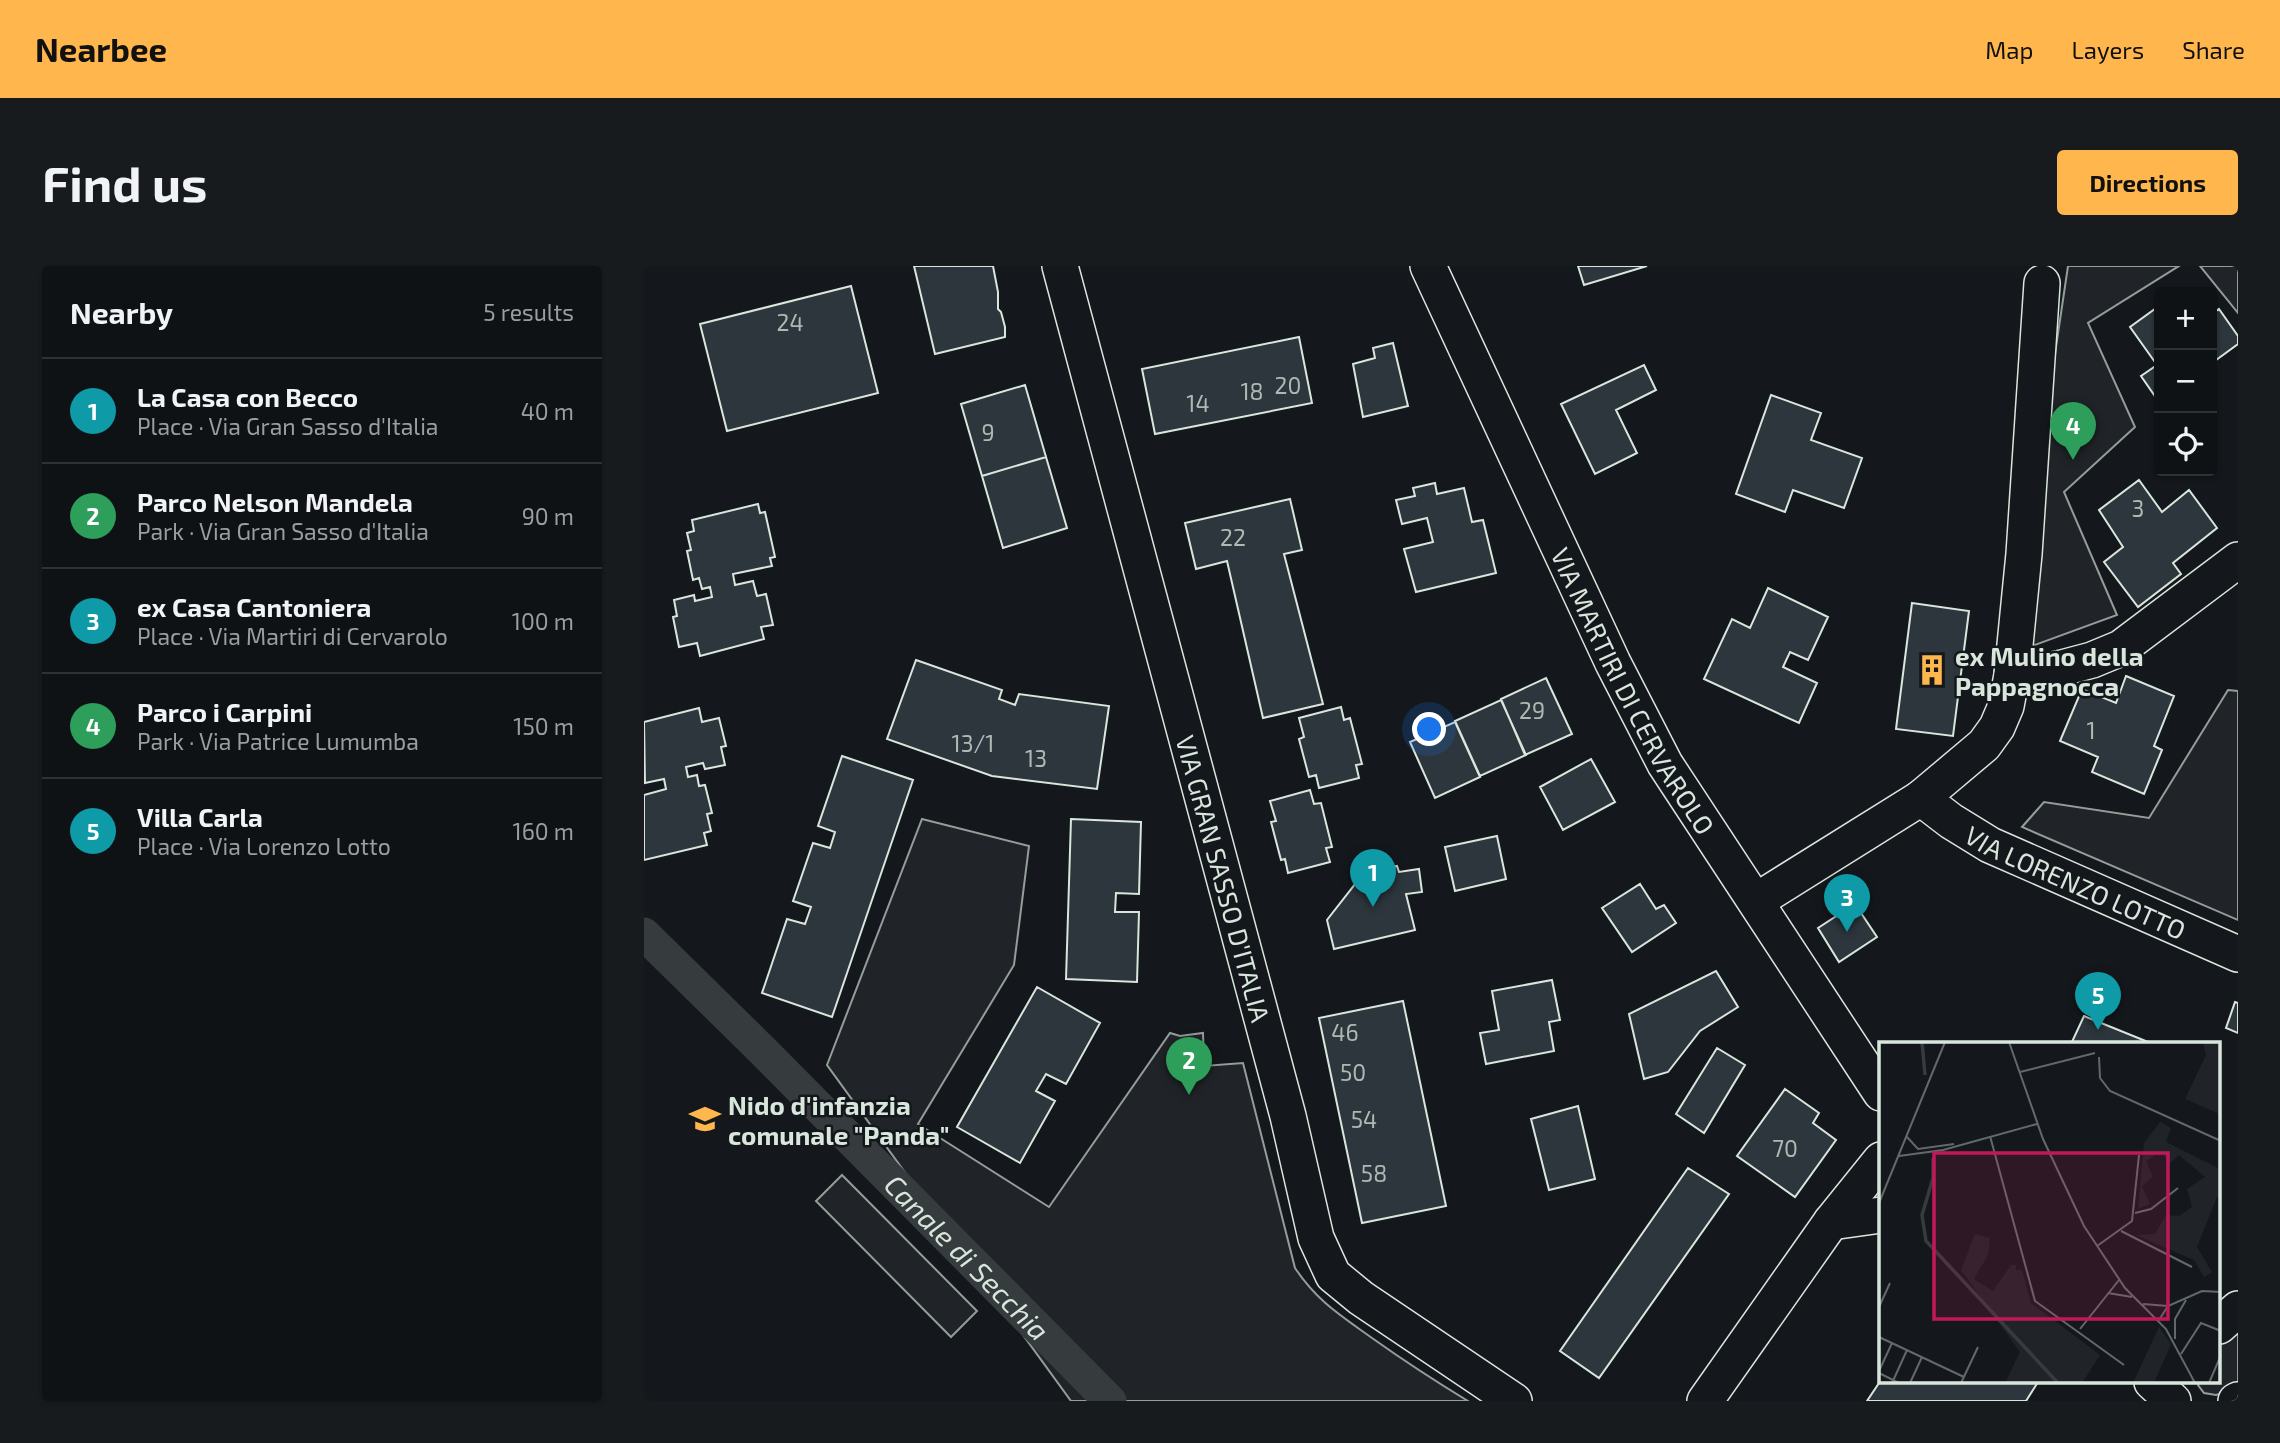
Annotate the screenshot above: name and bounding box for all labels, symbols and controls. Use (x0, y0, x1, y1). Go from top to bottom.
text: Nearbee (35, 29, 167, 69)
text: Map (1985, 35, 2033, 64)
text: Layers (2071, 35, 2144, 64)
text: Share (2182, 35, 2245, 64)
button: Directions (2057, 150, 2238, 215)
text: Find us (42, 153, 207, 212)
map controls (2154, 287, 2217, 476)
button: + (2154, 287, 2217, 350)
text: Nearby (70, 294, 173, 330)
text: 5 results (483, 298, 574, 326)
house number: 24 (776, 308, 804, 336)
button: − (2154, 350, 2217, 413)
house number: 20 (1275, 371, 1301, 399)
house number: 18 (1240, 377, 1264, 405)
text: La Casa con Becco (137, 381, 358, 412)
house number: 14 (1186, 389, 1210, 417)
text: 1 (88, 397, 98, 425)
text: 40 m (521, 397, 574, 425)
pin: 4 (2050, 402, 2096, 460)
text: Place · Via Gran Sasso d'Italia (137, 412, 438, 440)
button: locate (2154, 413, 2217, 476)
house number: 9 (981, 418, 995, 446)
text: Parco Nelson Mandela (137, 486, 413, 517)
house number: 3 (2132, 494, 2144, 522)
text: 2 (86, 502, 100, 530)
text: 90 m (522, 502, 574, 530)
text: Park · Via Gran Sasso d'Italia (137, 517, 429, 545)
house number: 22 (1220, 523, 1246, 551)
street label: VIA MARTIRI DI CERVAROLO (1546, 542, 1722, 840)
text: ex Casa Cantoniera (137, 591, 371, 622)
text: 3 (86, 607, 100, 635)
text: 100 m (512, 607, 574, 635)
text: Place · Via Martiri di Cervarolo (137, 622, 448, 650)
place label: ex Mulino della Pappagnocca (1955, 640, 2144, 701)
building icon: ex Mulino della Pappagnocca (1915, 653, 1949, 687)
text: Parco i Carpini (137, 696, 312, 727)
house number: 29 (1519, 696, 1545, 724)
text: 4 (86, 712, 100, 740)
text: 150 m (513, 712, 574, 740)
your location (1412, 712, 1446, 746)
house number: 1 (2086, 716, 2096, 744)
text: Park · Via Patrice Lumumba (137, 727, 419, 755)
house number: 13/1 (952, 729, 995, 757)
street label: VIA GRAN SASSO D'ITALIA (1171, 732, 1278, 1025)
house number: 13 (1025, 744, 1047, 772)
text: Villa Carla (137, 801, 263, 832)
text: 5 (87, 817, 99, 845)
text: 160 m (513, 817, 574, 845)
street label: VIA LORENZO LOTTO (1960, 818, 2191, 945)
text: Place · Via Lorenzo Lotto (137, 832, 391, 860)
pin: 1 (1350, 849, 1396, 907)
pin: 3 (1824, 874, 1870, 932)
pin: 5 (2075, 972, 2121, 1030)
house number: 46 (1331, 1018, 1359, 1046)
pin: 2 (1166, 1037, 1212, 1095)
inset map (1879, 1042, 2220, 1384)
house number: 50 (1340, 1058, 1366, 1086)
place label: Nido d'infanzia comunale "Panda" (728, 1089, 949, 1150)
school or university icon: Nido d'infanzia comunale "Panda" (688, 1102, 722, 1136)
house number: 54 (1351, 1105, 1377, 1133)
house number: 70 (1772, 1134, 1798, 1162)
house number: 58 (1361, 1159, 1387, 1187)
water label: Canale di Secchia (878, 1167, 1057, 1347)

